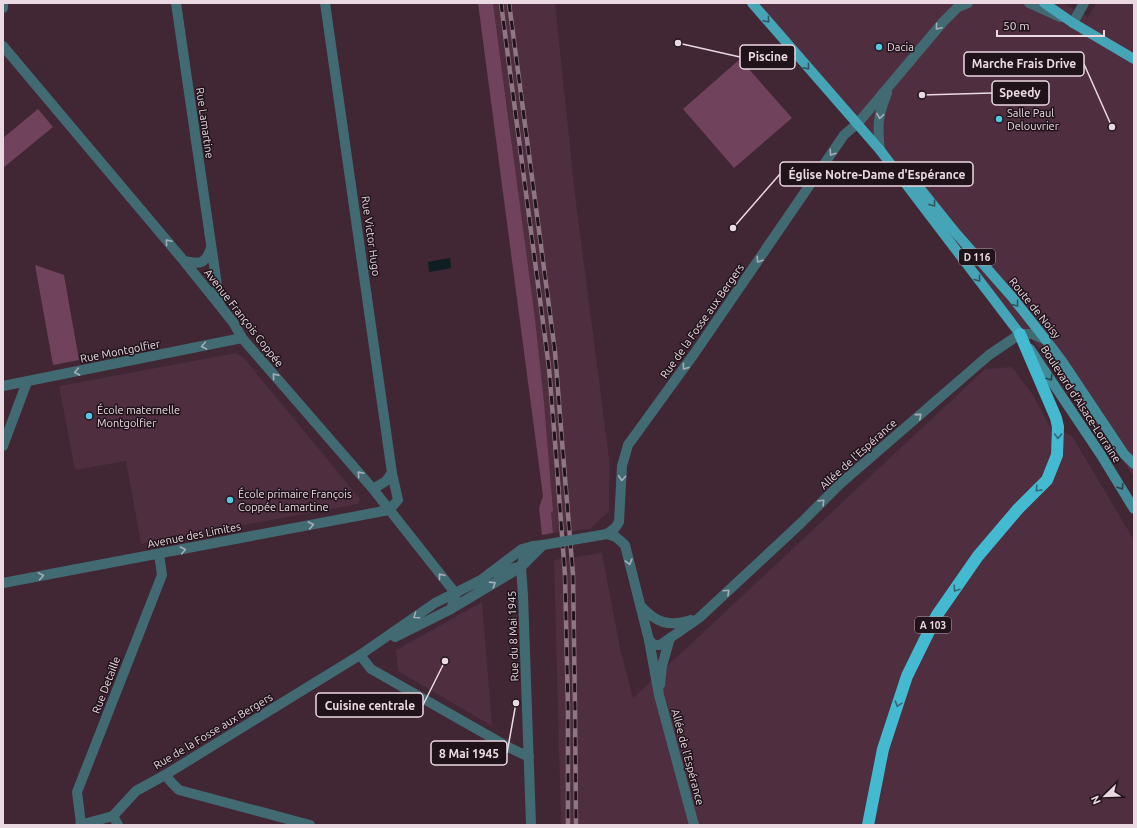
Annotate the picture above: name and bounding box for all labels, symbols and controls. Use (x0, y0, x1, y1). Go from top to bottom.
scale bar (997, 12, 1104, 38)
one-way arrow (762, 16, 769, 23)
text: 50 m (1003, 19, 1030, 32)
one-way arrow (936, 23, 943, 30)
place label: Dacia (887, 41, 914, 53)
marker: Dacia (874, 42, 884, 52)
callout: Piscine (740, 45, 795, 69)
text: Piscine (748, 50, 788, 63)
callout: Marche Frais Drive (964, 52, 1084, 76)
text: Marche Frais Drive (972, 57, 1076, 70)
one-way arrow (803, 62, 810, 70)
callout: Speedy (992, 81, 1049, 105)
text: Speedy (999, 86, 1041, 99)
street label: Rue Lamartine (194, 87, 216, 159)
place label: Salle Paul Delouvrier (1007, 107, 1060, 132)
one-way arrow (876, 113, 884, 119)
marker: Salle Paul Delouvrier (994, 114, 1004, 124)
one-way arrow (830, 148, 837, 155)
callout: Église Notre-Dame d'Espérance (780, 162, 973, 186)
text: Église Notre-Dame d'Espérance (789, 166, 965, 181)
street label: Rue Victor Hugo (359, 195, 383, 277)
one-way arrow (928, 200, 935, 207)
one-way arrow (165, 239, 172, 246)
road number: D 116 (959, 249, 995, 265)
one-way arrow (756, 256, 764, 263)
street label: Rue de la Fosse aux Bergers (658, 261, 746, 380)
street label: Avenue François Coppée (202, 267, 286, 369)
one-way arrow (973, 274, 980, 281)
street label: Route de Noisy (1007, 275, 1064, 341)
one-way arrow (1012, 299, 1019, 306)
street label: Rue Montgolfier (79, 337, 162, 365)
one-way arrow (201, 341, 207, 350)
street label: Boulevard d'Alsace-Lorraine (1039, 343, 1123, 465)
one-way arrow (682, 363, 690, 370)
one-way arrow (74, 367, 80, 375)
one-way arrow (272, 373, 279, 381)
one-way arrow (1045, 374, 1053, 381)
place label: École maternelle Montgolfier (97, 403, 180, 429)
marker: École maternelle Montgolfier (84, 411, 94, 421)
one-way arrow (914, 413, 921, 420)
street label: Allée de l'Espérance (817, 416, 899, 492)
one-way arrow (1053, 433, 1062, 439)
one-way arrow (357, 472, 364, 479)
one-way arrow (617, 475, 626, 481)
one-way arrow (1116, 483, 1123, 490)
one-way arrow (1035, 484, 1043, 492)
place label: École primaire François Coppée Lamartine (238, 487, 352, 513)
marker: École primaire François Coppée Lamartine (225, 495, 235, 505)
one-way arrow (817, 499, 825, 507)
street label: Avenue des Limites (146, 520, 242, 550)
one-way arrow (308, 522, 314, 530)
one-way arrow (180, 546, 186, 554)
one-way arrow (624, 558, 633, 565)
one-way arrow (38, 572, 44, 580)
one-way arrow (438, 573, 445, 580)
one-way arrow (489, 582, 496, 589)
one-way arrow (953, 585, 961, 592)
one-way arrow (723, 589, 730, 596)
street label: Rue du 8 Mai 1945 (505, 590, 521, 682)
one-way arrow (414, 611, 421, 618)
road number: A 103 (915, 617, 951, 633)
street label: Rue Detaille (90, 655, 122, 715)
street label: Rue de la Fosse aux Bergers (151, 691, 275, 771)
callout: Cuisine centrale (316, 693, 423, 717)
text: Cuisine centrale (325, 699, 415, 712)
one-way arrow (894, 701, 902, 708)
street label: Allée de l'Espérance (669, 708, 707, 806)
callout: 8 Mai 1945 (431, 741, 507, 765)
text: 8 Mai 1945 (439, 747, 499, 760)
north arrow (1085, 776, 1125, 816)
text: N (1089, 794, 1103, 806)

